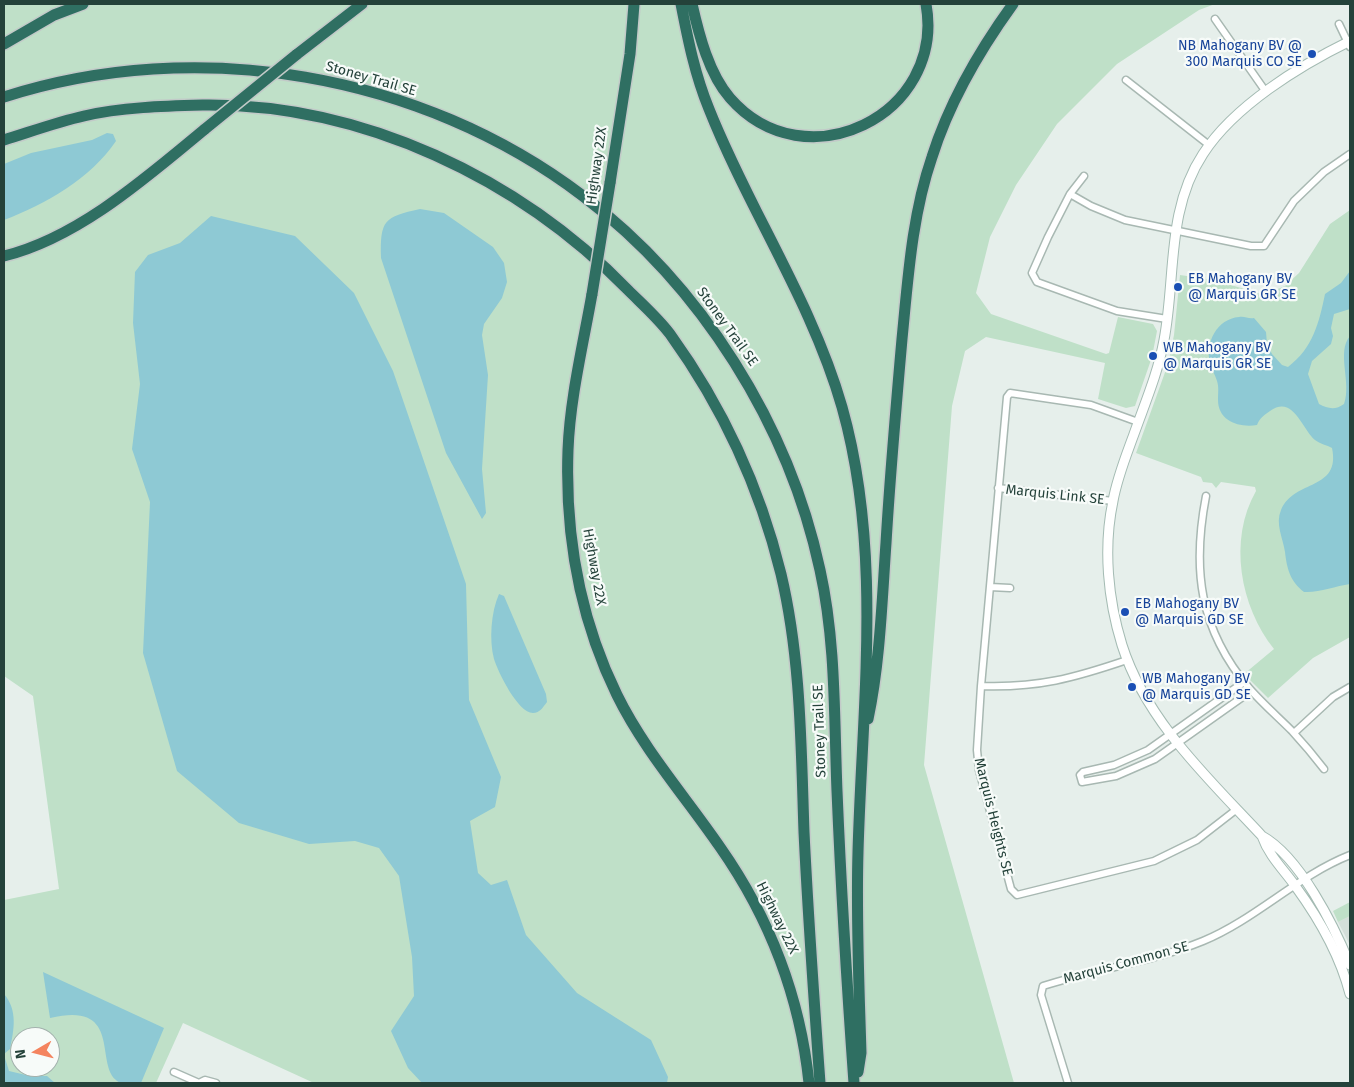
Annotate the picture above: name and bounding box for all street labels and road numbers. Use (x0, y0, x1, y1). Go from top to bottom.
street label: Stoney Trail SE (324, 58, 418, 100)
street label: Highway 22X (583, 126, 611, 206)
street label: Stoney Trail SE (693, 284, 761, 370)
street label: Marquis Link SE (1005, 481, 1105, 509)
street label: Highway 22X (579, 527, 609, 607)
street label: Stoney Trail SE (810, 684, 830, 778)
street label: Marquis Heights SE (970, 756, 1016, 878)
street label: Highway 22X (752, 879, 802, 957)
street label: Marquis Common SE (1061, 938, 1191, 988)

